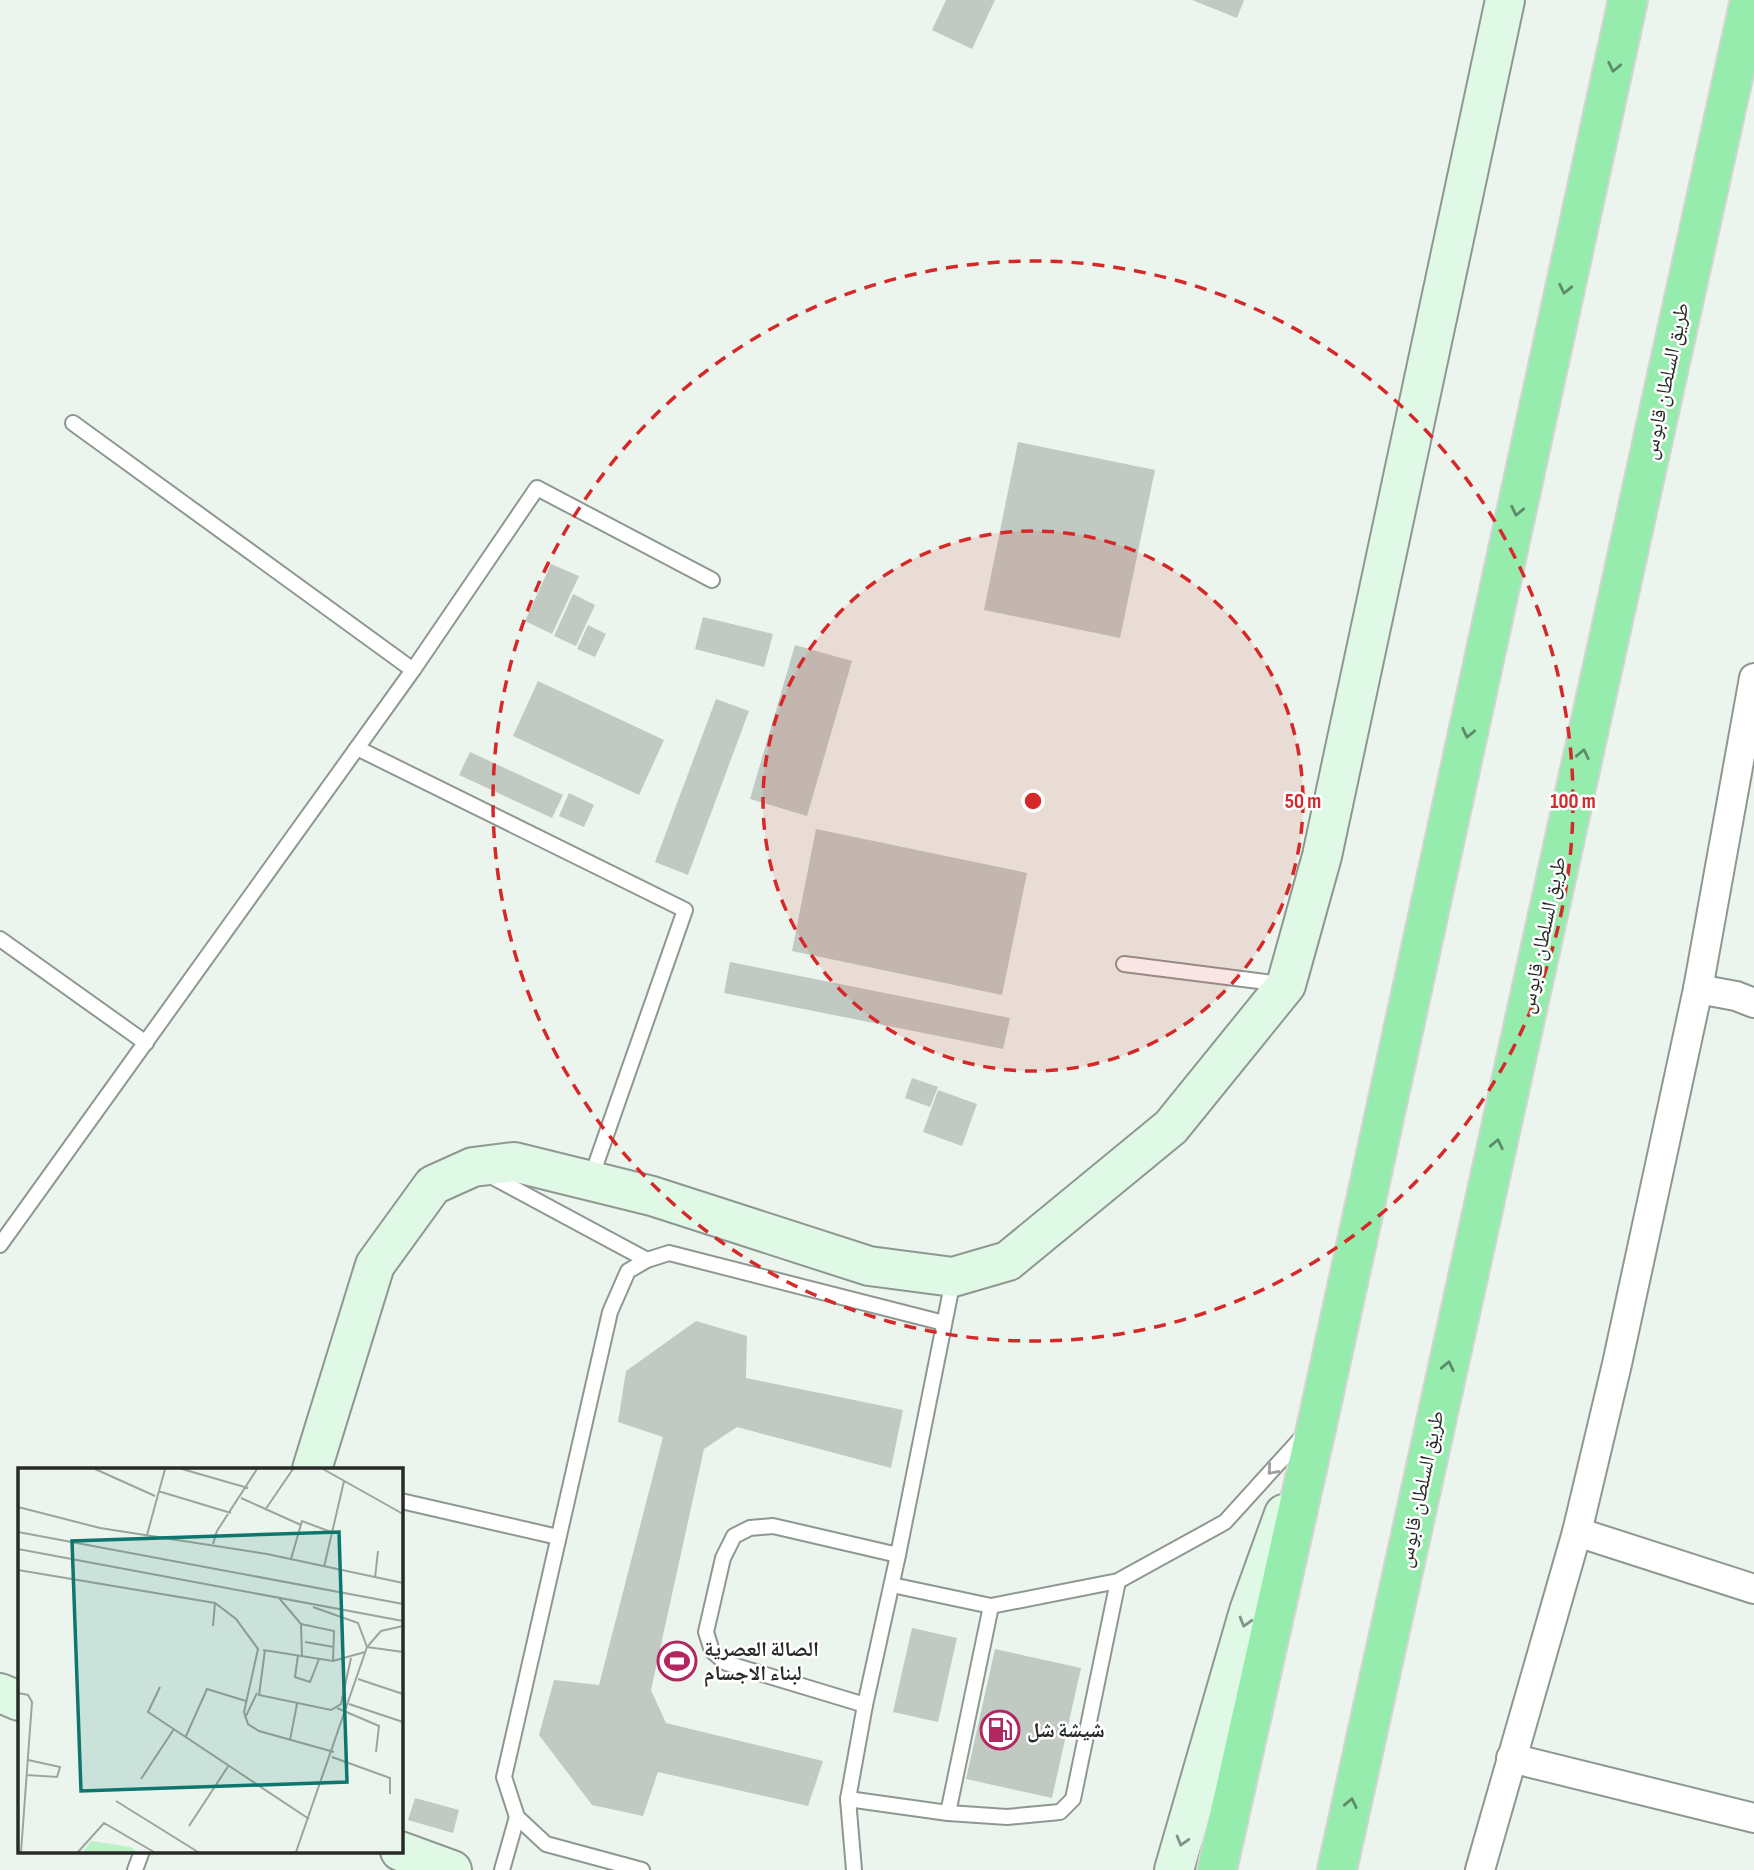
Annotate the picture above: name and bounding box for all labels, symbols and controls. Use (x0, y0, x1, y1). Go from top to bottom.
one-way arrow (1607, 61, 1622, 73)
one-way arrow (1559, 283, 1574, 295)
street label: طريق السلطان قابوس (1637, 300, 1695, 462)
one-way arrow (1510, 505, 1525, 517)
one-way arrow (1462, 727, 1477, 739)
one-way arrow (1575, 748, 1590, 760)
centre of rings (1021, 789, 1045, 813)
text: 50 m (1285, 789, 1321, 814)
text: 100 m (1550, 789, 1596, 814)
street label: طريق السلطان قابوس (1514, 854, 1572, 1016)
one-way arrow (1489, 1138, 1504, 1150)
one-way arrow (1440, 1360, 1454, 1372)
street label: طريق السلطان قابوس (1392, 1408, 1450, 1570)
one-way arrow (1268, 1462, 1280, 1475)
inset map (18, 1468, 402, 1853)
one-way arrow (1239, 1616, 1254, 1628)
place label: الصالة العصرية لبناء الاجسام (704, 1637, 819, 1687)
sports icon: الصالة العصرية لبناء الاجسام (656, 1640, 698, 1682)
fuel station icon: شيشة شل (979, 1709, 1021, 1751)
place label: شيشة شل (1027, 1718, 1105, 1743)
one-way arrow (1343, 1797, 1358, 1809)
one-way arrow (1176, 1835, 1190, 1847)

